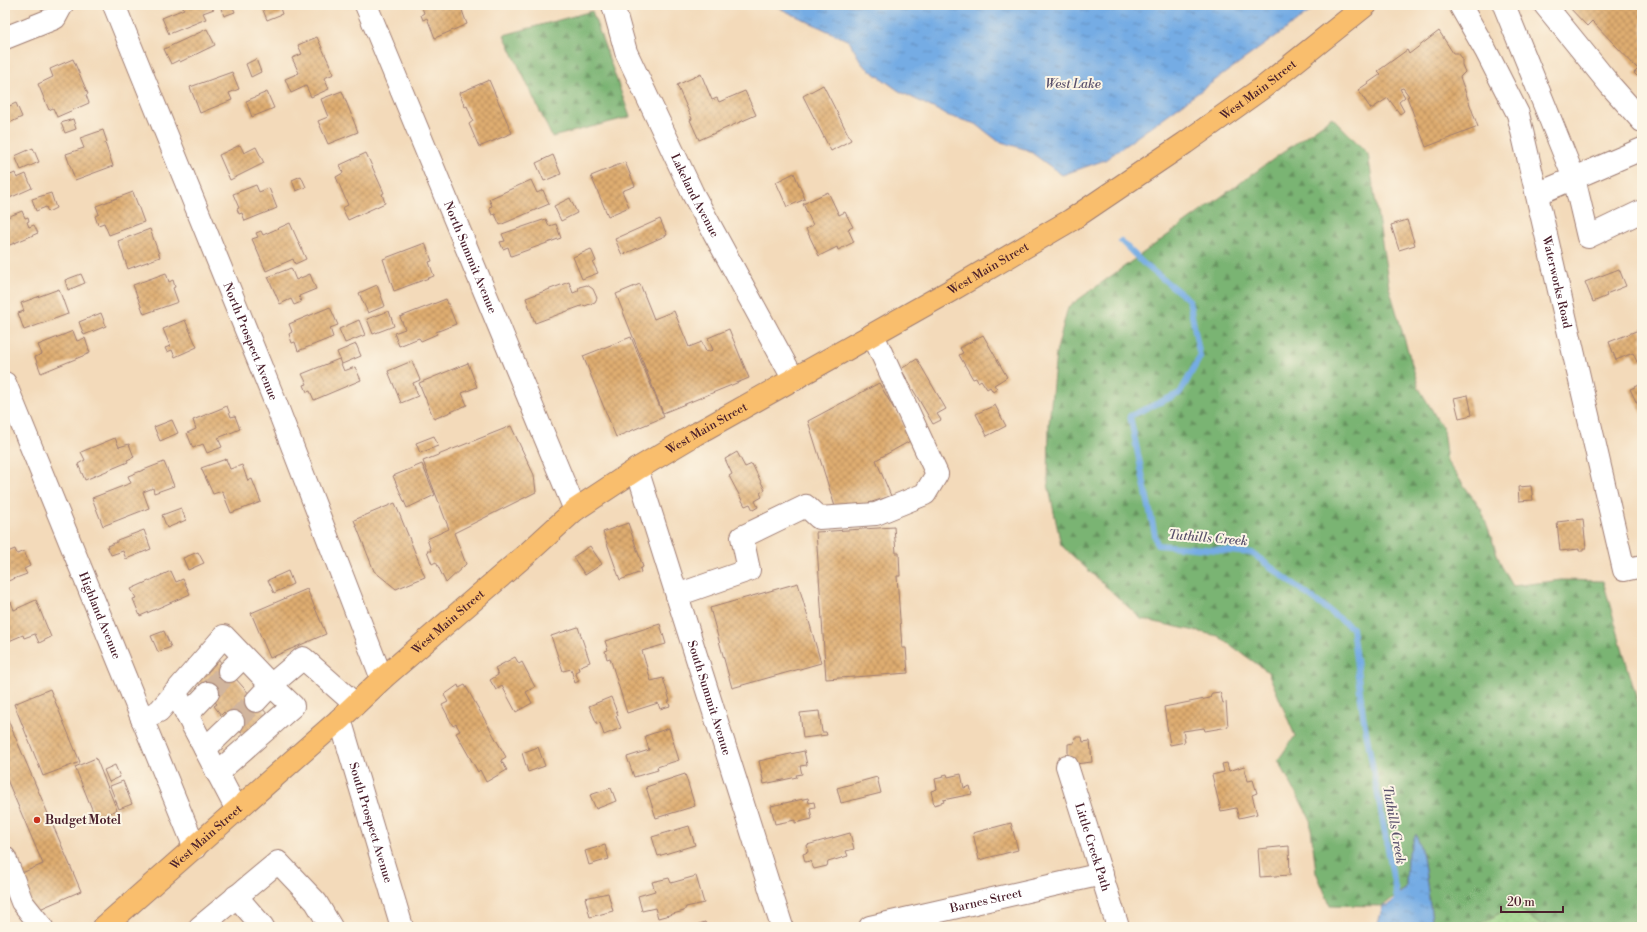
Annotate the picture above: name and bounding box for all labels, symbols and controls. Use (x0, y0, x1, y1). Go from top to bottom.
street label: West Main Street (1216, 56, 1300, 124)
water label: West Lake (1045, 76, 1101, 92)
street label: Lakeland Avenue (668, 151, 723, 240)
street label: North Summit Avenue (441, 199, 500, 316)
street label: Waterworks Road (1539, 233, 1575, 330)
street label: West Main Street (944, 239, 1032, 299)
street label: North Prospect Avenue (220, 280, 281, 402)
street label: West Main Street (662, 399, 750, 458)
water label: Tuthills Creek (1168, 527, 1249, 549)
street label: Highland Avenue (75, 570, 124, 661)
street label: West Main Street (408, 586, 488, 658)
street label: South Summit Avenue (684, 639, 735, 757)
street label: South Prospect Avenue (346, 760, 396, 885)
water label: Tuthills Creek (1379, 784, 1409, 866)
street label: West Main Street (166, 801, 246, 874)
street label: Little Creek Path (1072, 801, 1114, 893)
place label: Budget Motel (45, 813, 121, 828)
marker: Budget Motel (32, 815, 42, 825)
street label: Barnes Street (948, 885, 1024, 916)
scale bar (1501, 888, 1563, 914)
text: 20 m (1507, 895, 1535, 910)

